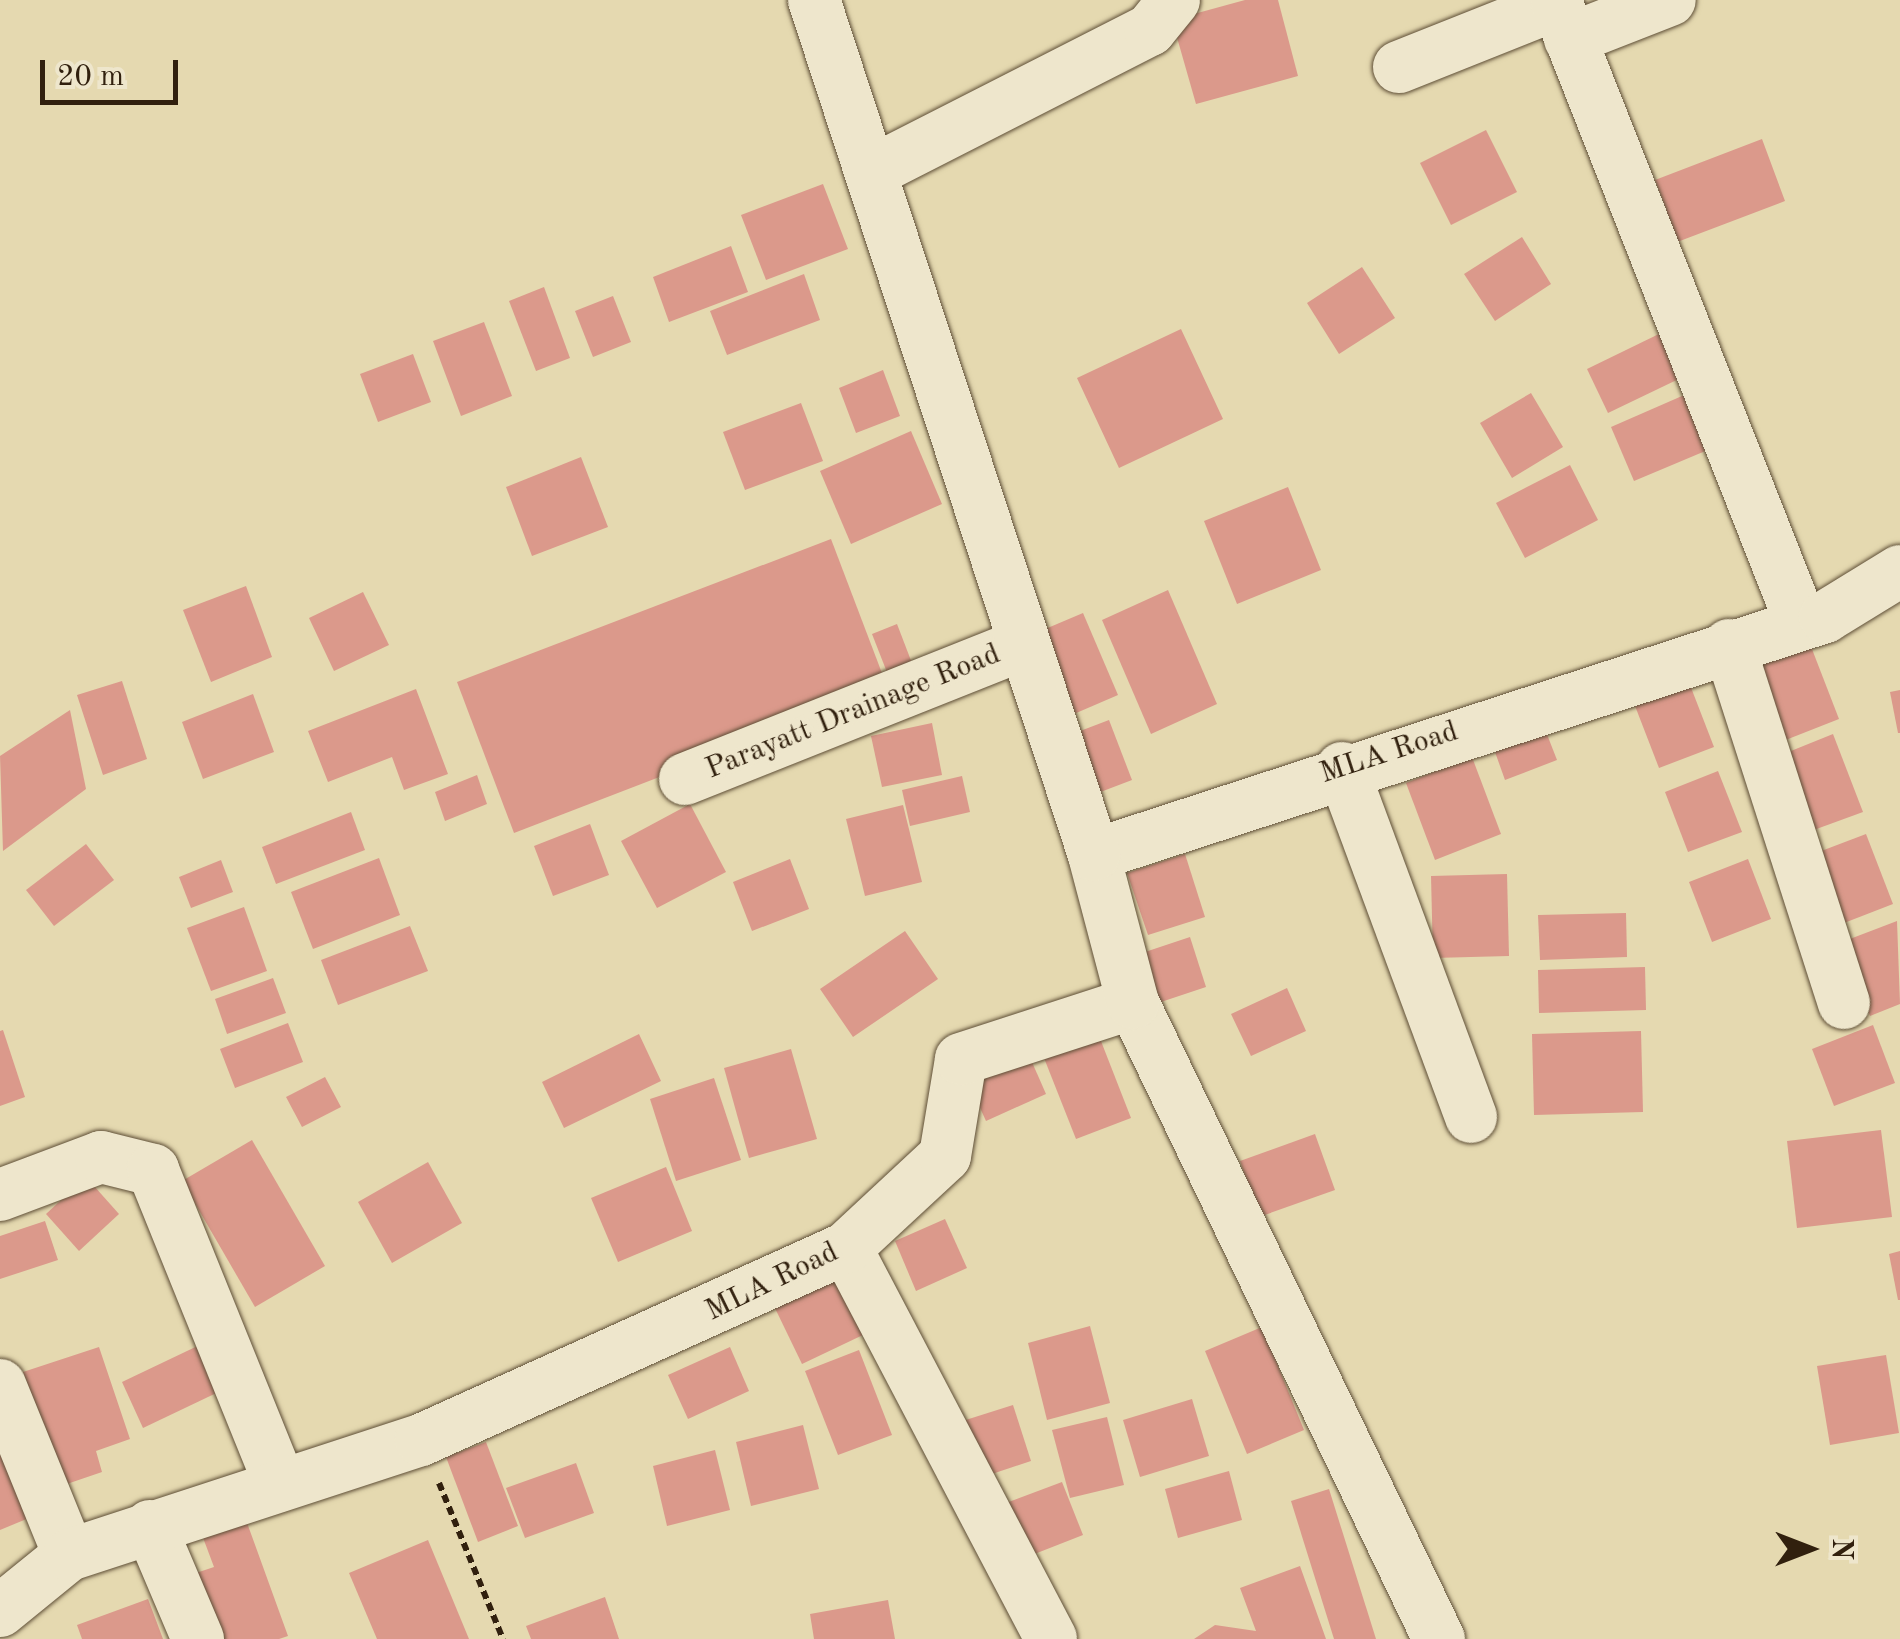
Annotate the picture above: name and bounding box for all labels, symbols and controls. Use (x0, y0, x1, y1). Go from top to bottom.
scale bar (45, 40, 182, 102)
text: 20 m (57, 62, 124, 92)
street label: Parayatt Drainage Road (700, 636, 1006, 788)
street label: MLA Road (1315, 714, 1463, 792)
street label: MLA Road (700, 1234, 844, 1330)
north arrow (1760, 1499, 1860, 1599)
text: N (1826, 1538, 1854, 1560)

